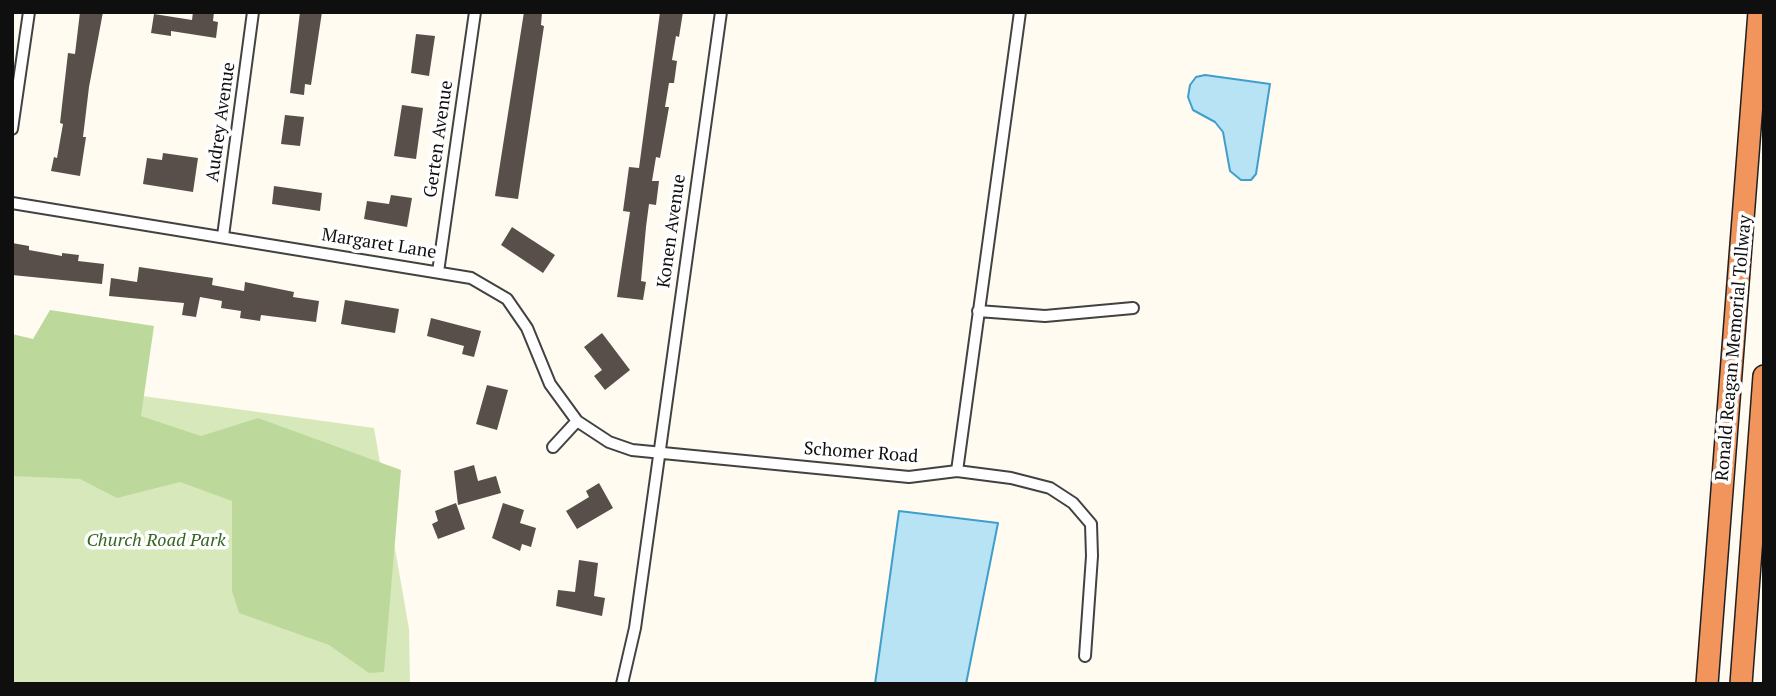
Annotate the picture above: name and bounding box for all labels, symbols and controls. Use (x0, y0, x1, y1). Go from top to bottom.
street label: Audrey Avenue (202, 61, 240, 183)
street label: Gerten Avenue (420, 79, 458, 199)
street label: Konen Avenue (653, 173, 691, 289)
street label: Ronald Reagan Memorial Tollway (1712, 214, 1756, 482)
street label: Margaret Lane (320, 224, 438, 264)
street label: Schomer Road (803, 438, 919, 468)
park label: Church Road Park (86, 530, 226, 552)

